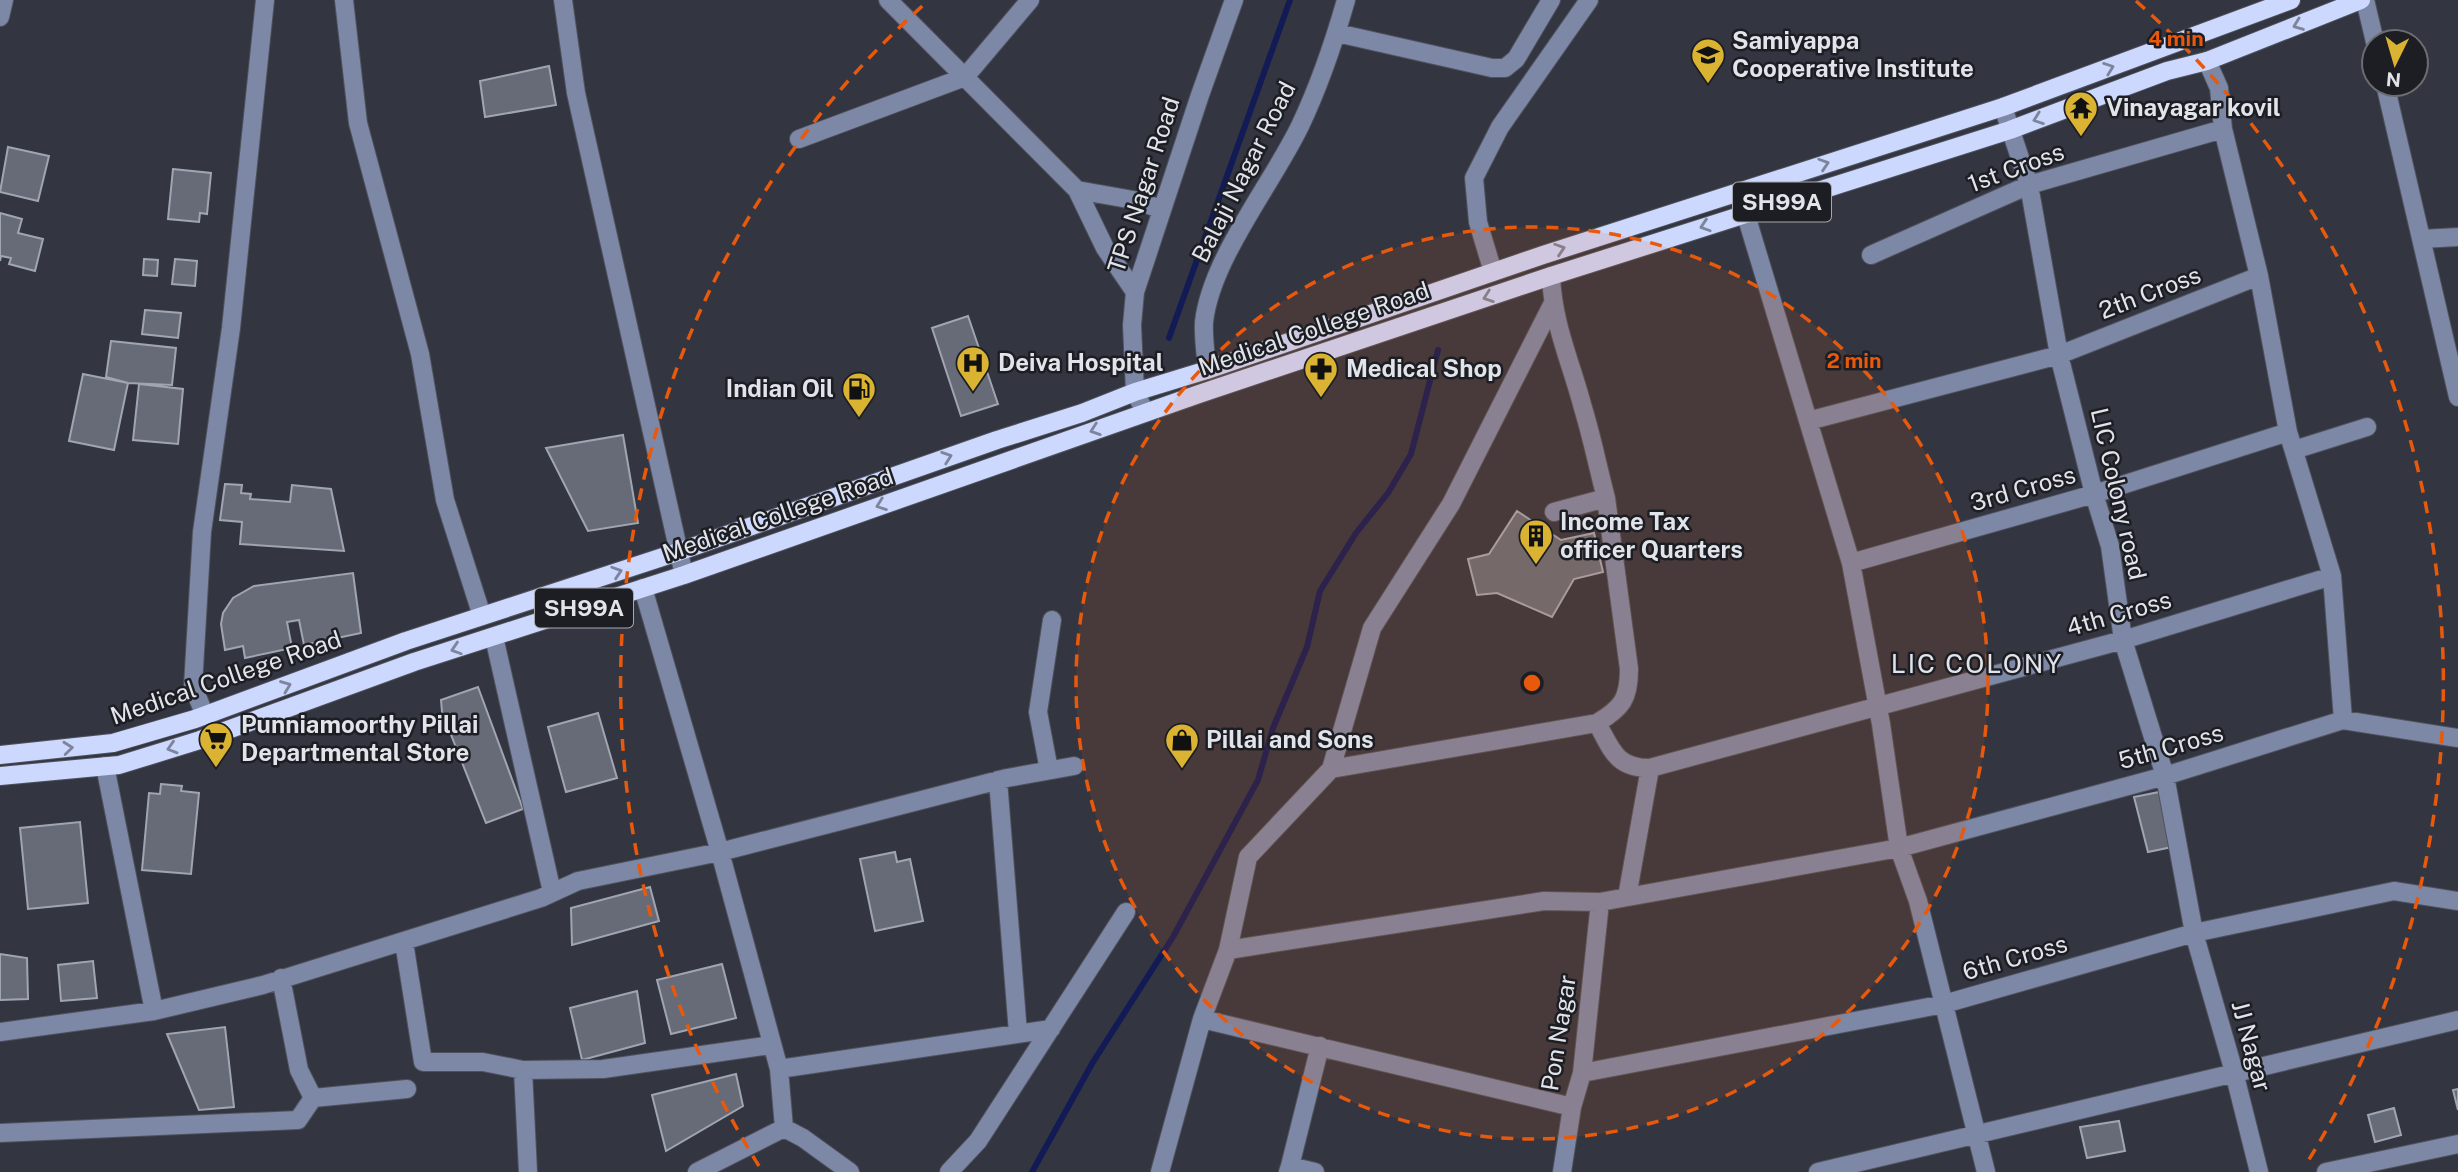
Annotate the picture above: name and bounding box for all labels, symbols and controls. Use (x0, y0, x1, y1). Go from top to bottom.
one-way arrow (2292, 17, 2304, 31)
place label: Samiyappa Cooperative Institute (1732, 26, 1974, 82)
text: 4 min (2148, 26, 2204, 51)
north arrow (2360, 28, 2430, 98)
school or university icon: Samiyappa Cooperative Institute (1689, 36, 1727, 85)
one-way arrow (2102, 62, 2114, 76)
text: N (2385, 68, 2402, 92)
street label: Balaji Nagar Road (1185, 76, 1301, 267)
temple icon: Vinayagar kovil (2062, 89, 2100, 138)
street label: TPS Nagar Road (1101, 93, 1185, 276)
place label: Vinayagar kovil (2106, 93, 2281, 121)
one-way arrow (2032, 111, 2044, 125)
street label: 1st Cross (1964, 137, 2068, 197)
one-way arrow (1817, 158, 1829, 173)
road number: SH99A (1733, 182, 1831, 222)
one-way arrow (1699, 218, 1711, 233)
one-way arrow (1554, 243, 1566, 257)
street label: 2th Cross (2095, 260, 2204, 324)
street label: Medical College Road (1195, 275, 1433, 381)
one-way arrow (1483, 289, 1495, 303)
hospital icon: Deiva Hospital (954, 344, 992, 393)
place label: Deiva Hospital (998, 348, 1164, 376)
text: 2 min (1826, 348, 1882, 373)
pharmacy icon: Medical Shop (1302, 350, 1340, 399)
place label: Medical Shop (1346, 354, 1502, 382)
fuel station icon: Indian Oil (840, 370, 878, 419)
place label: Indian Oil (726, 374, 834, 402)
street label: LIC Colony road (2086, 405, 2152, 582)
one-way arrow (1090, 421, 1102, 435)
one-way arrow (941, 452, 953, 466)
street label: 3rd Cross (1967, 460, 2078, 516)
street label: Medical College Road (659, 461, 897, 567)
one-way arrow (875, 497, 887, 511)
place label: Income Tax officer Quarters (1560, 507, 1743, 563)
building icon: Income Tax officer Quarters (1517, 517, 1555, 566)
one-way arrow (610, 566, 622, 580)
street label: 4th Cross (2063, 585, 2174, 641)
road number: SH99A (535, 588, 633, 628)
street label: Medical College Road (107, 624, 345, 730)
one-way arrow (451, 640, 463, 655)
district label: LIC COLONY (1891, 648, 2063, 679)
centre of rings (1520, 671, 1544, 695)
one-way arrow (279, 680, 291, 694)
place label: Punniamoorthy Pillai Departmental Store (241, 710, 478, 766)
street label: 5th Cross (2115, 718, 2226, 774)
supermarket icon: Punniamoorthy Pillai Departmental Store (197, 720, 235, 769)
shop icon: Pillai and Sons (1163, 721, 1201, 770)
place label: Pillai and Sons (1206, 725, 1374, 753)
one-way arrow (62, 740, 74, 755)
one-way arrow (167, 740, 179, 755)
street label: 6th Cross (1959, 929, 2070, 985)
street label: Pon Nagar (1535, 973, 1581, 1093)
street label: JJ Nagar (2226, 997, 2278, 1094)

